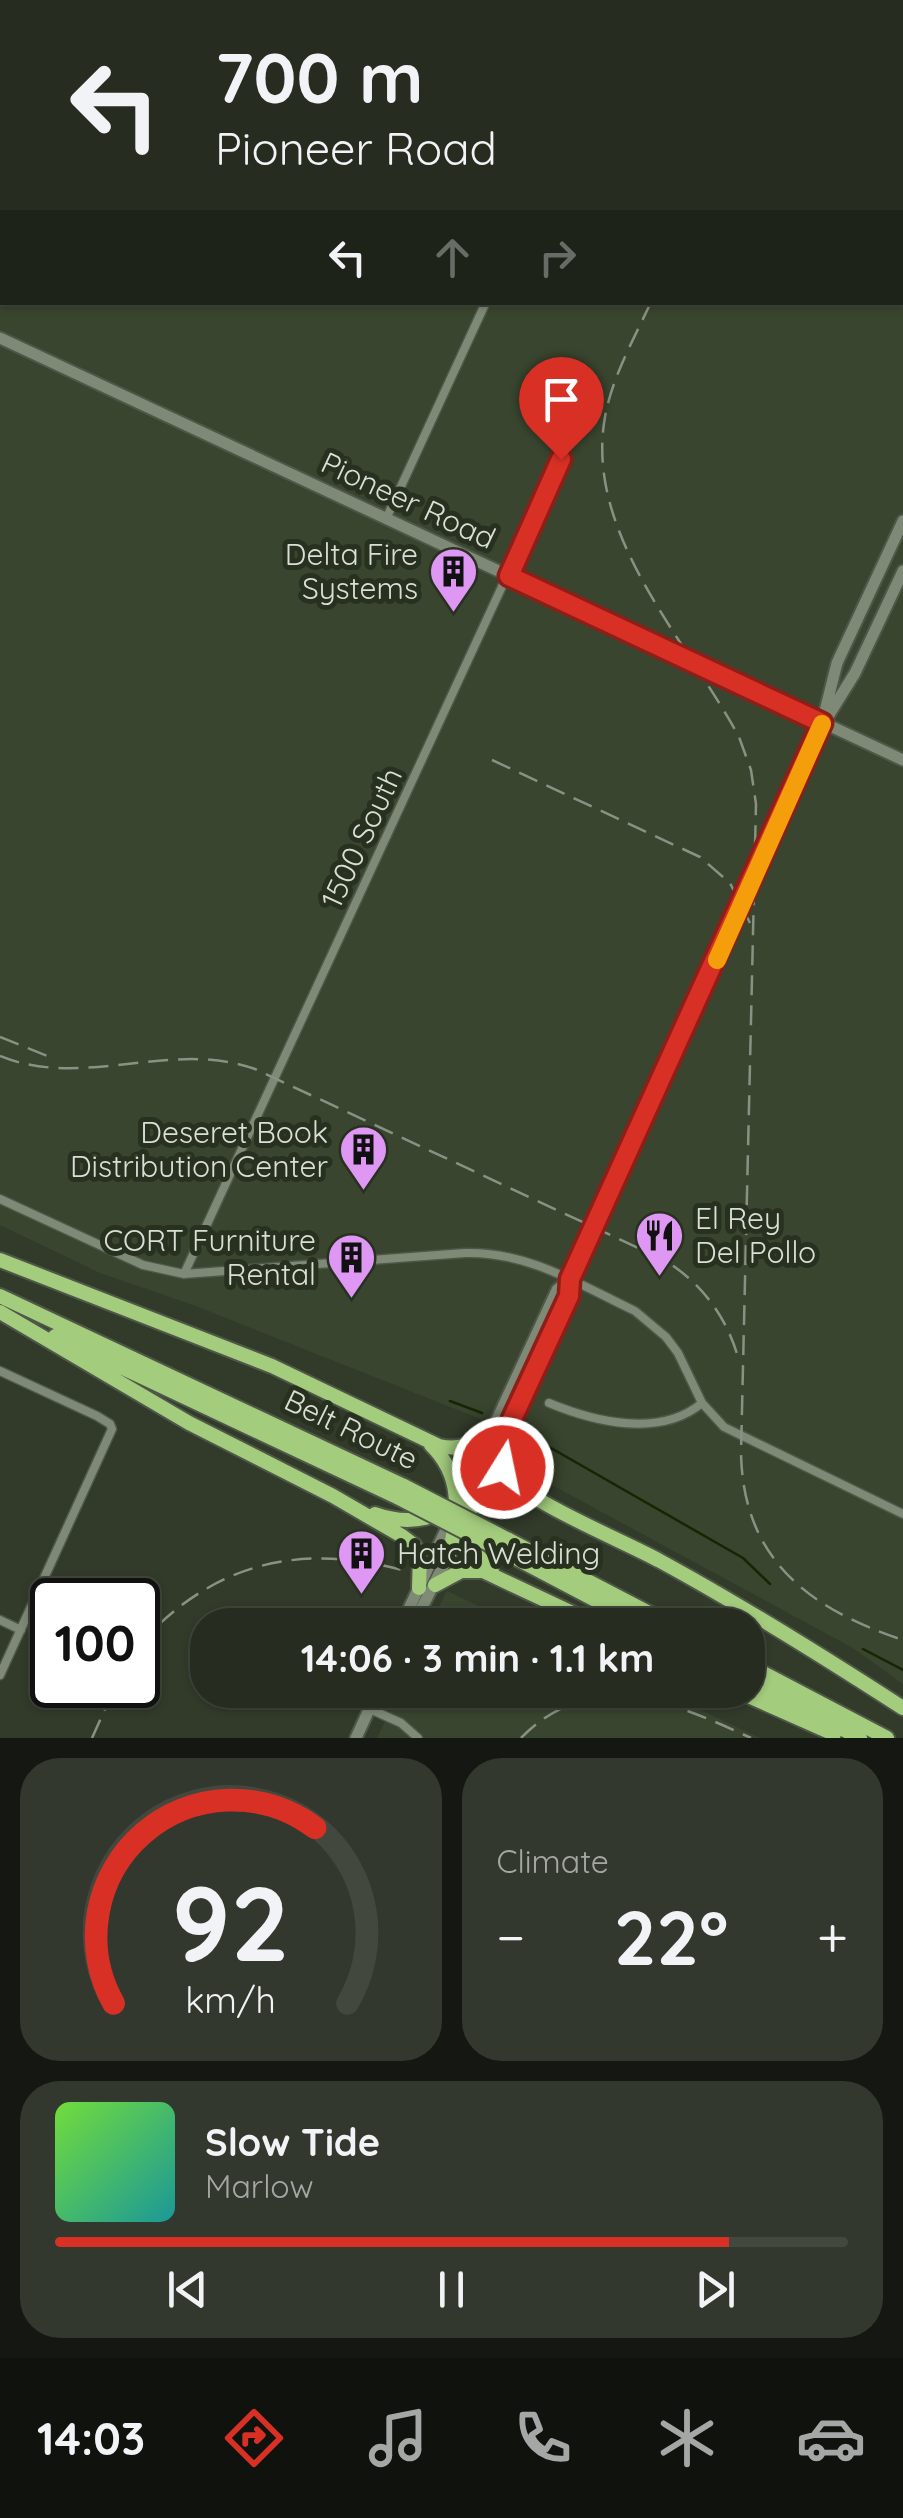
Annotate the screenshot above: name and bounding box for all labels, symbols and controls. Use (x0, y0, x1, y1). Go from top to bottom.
text: 700 m (215, 33, 424, 121)
icon: left (50, 40, 180, 170)
text: Pioneer Road (215, 120, 497, 176)
icon: left (320, 230, 375, 285)
icon: ahead (425, 230, 480, 285)
icon: right (530, 230, 585, 285)
pin (519, 357, 604, 460)
icon: arrive (534, 372, 589, 427)
street label: Pioneer Road (315, 443, 502, 557)
place label: Delta Fire Systems (285, 535, 418, 607)
building icon: Delta Fire Systems (427, 546, 479, 614)
street label: 1500 South (312, 761, 410, 914)
place label: Deseret Book Distribution Center (70, 1113, 328, 1185)
building icon: Deseret Book Distribution Center (337, 1124, 389, 1192)
place label: El Rey Del Pollo (695, 1199, 816, 1271)
restaurant icon: El Rey Del Pollo (634, 1210, 686, 1278)
place label: CORT Furniture Rental (103, 1221, 316, 1293)
building icon: CORT Furniture Rental (325, 1232, 377, 1300)
street label: Belt Route (279, 1381, 424, 1478)
position arrow (451, 1416, 555, 1520)
building icon: Hatch Welding (336, 1528, 388, 1596)
place label: Hatch Welding (397, 1534, 600, 1572)
speed limit sign: 100 (30, 1578, 160, 1708)
text: 14:06 · 3 min · 1.1 km (301, 1634, 654, 1682)
text: Climate (497, 1841, 609, 1881)
text: 92 (172, 1857, 290, 1987)
text: 22° (614, 1890, 728, 1984)
text: − (497, 1902, 525, 1971)
text: + (817, 1902, 848, 1971)
text: km/h (185, 1977, 276, 2022)
text: Slow Tide (205, 2118, 380, 2166)
text: Marlow (205, 2166, 314, 2206)
icon: previous (160, 2262, 215, 2317)
icon: pause (424, 2262, 479, 2317)
icon: next (688, 2262, 743, 2317)
icon: directions (219, 2403, 289, 2473)
icon: music (363, 2403, 433, 2473)
icon: phone (508, 2403, 578, 2473)
icon: climate (652, 2403, 722, 2473)
icon: car (796, 2403, 866, 2473)
text: 14:03 (37, 2410, 145, 2466)

